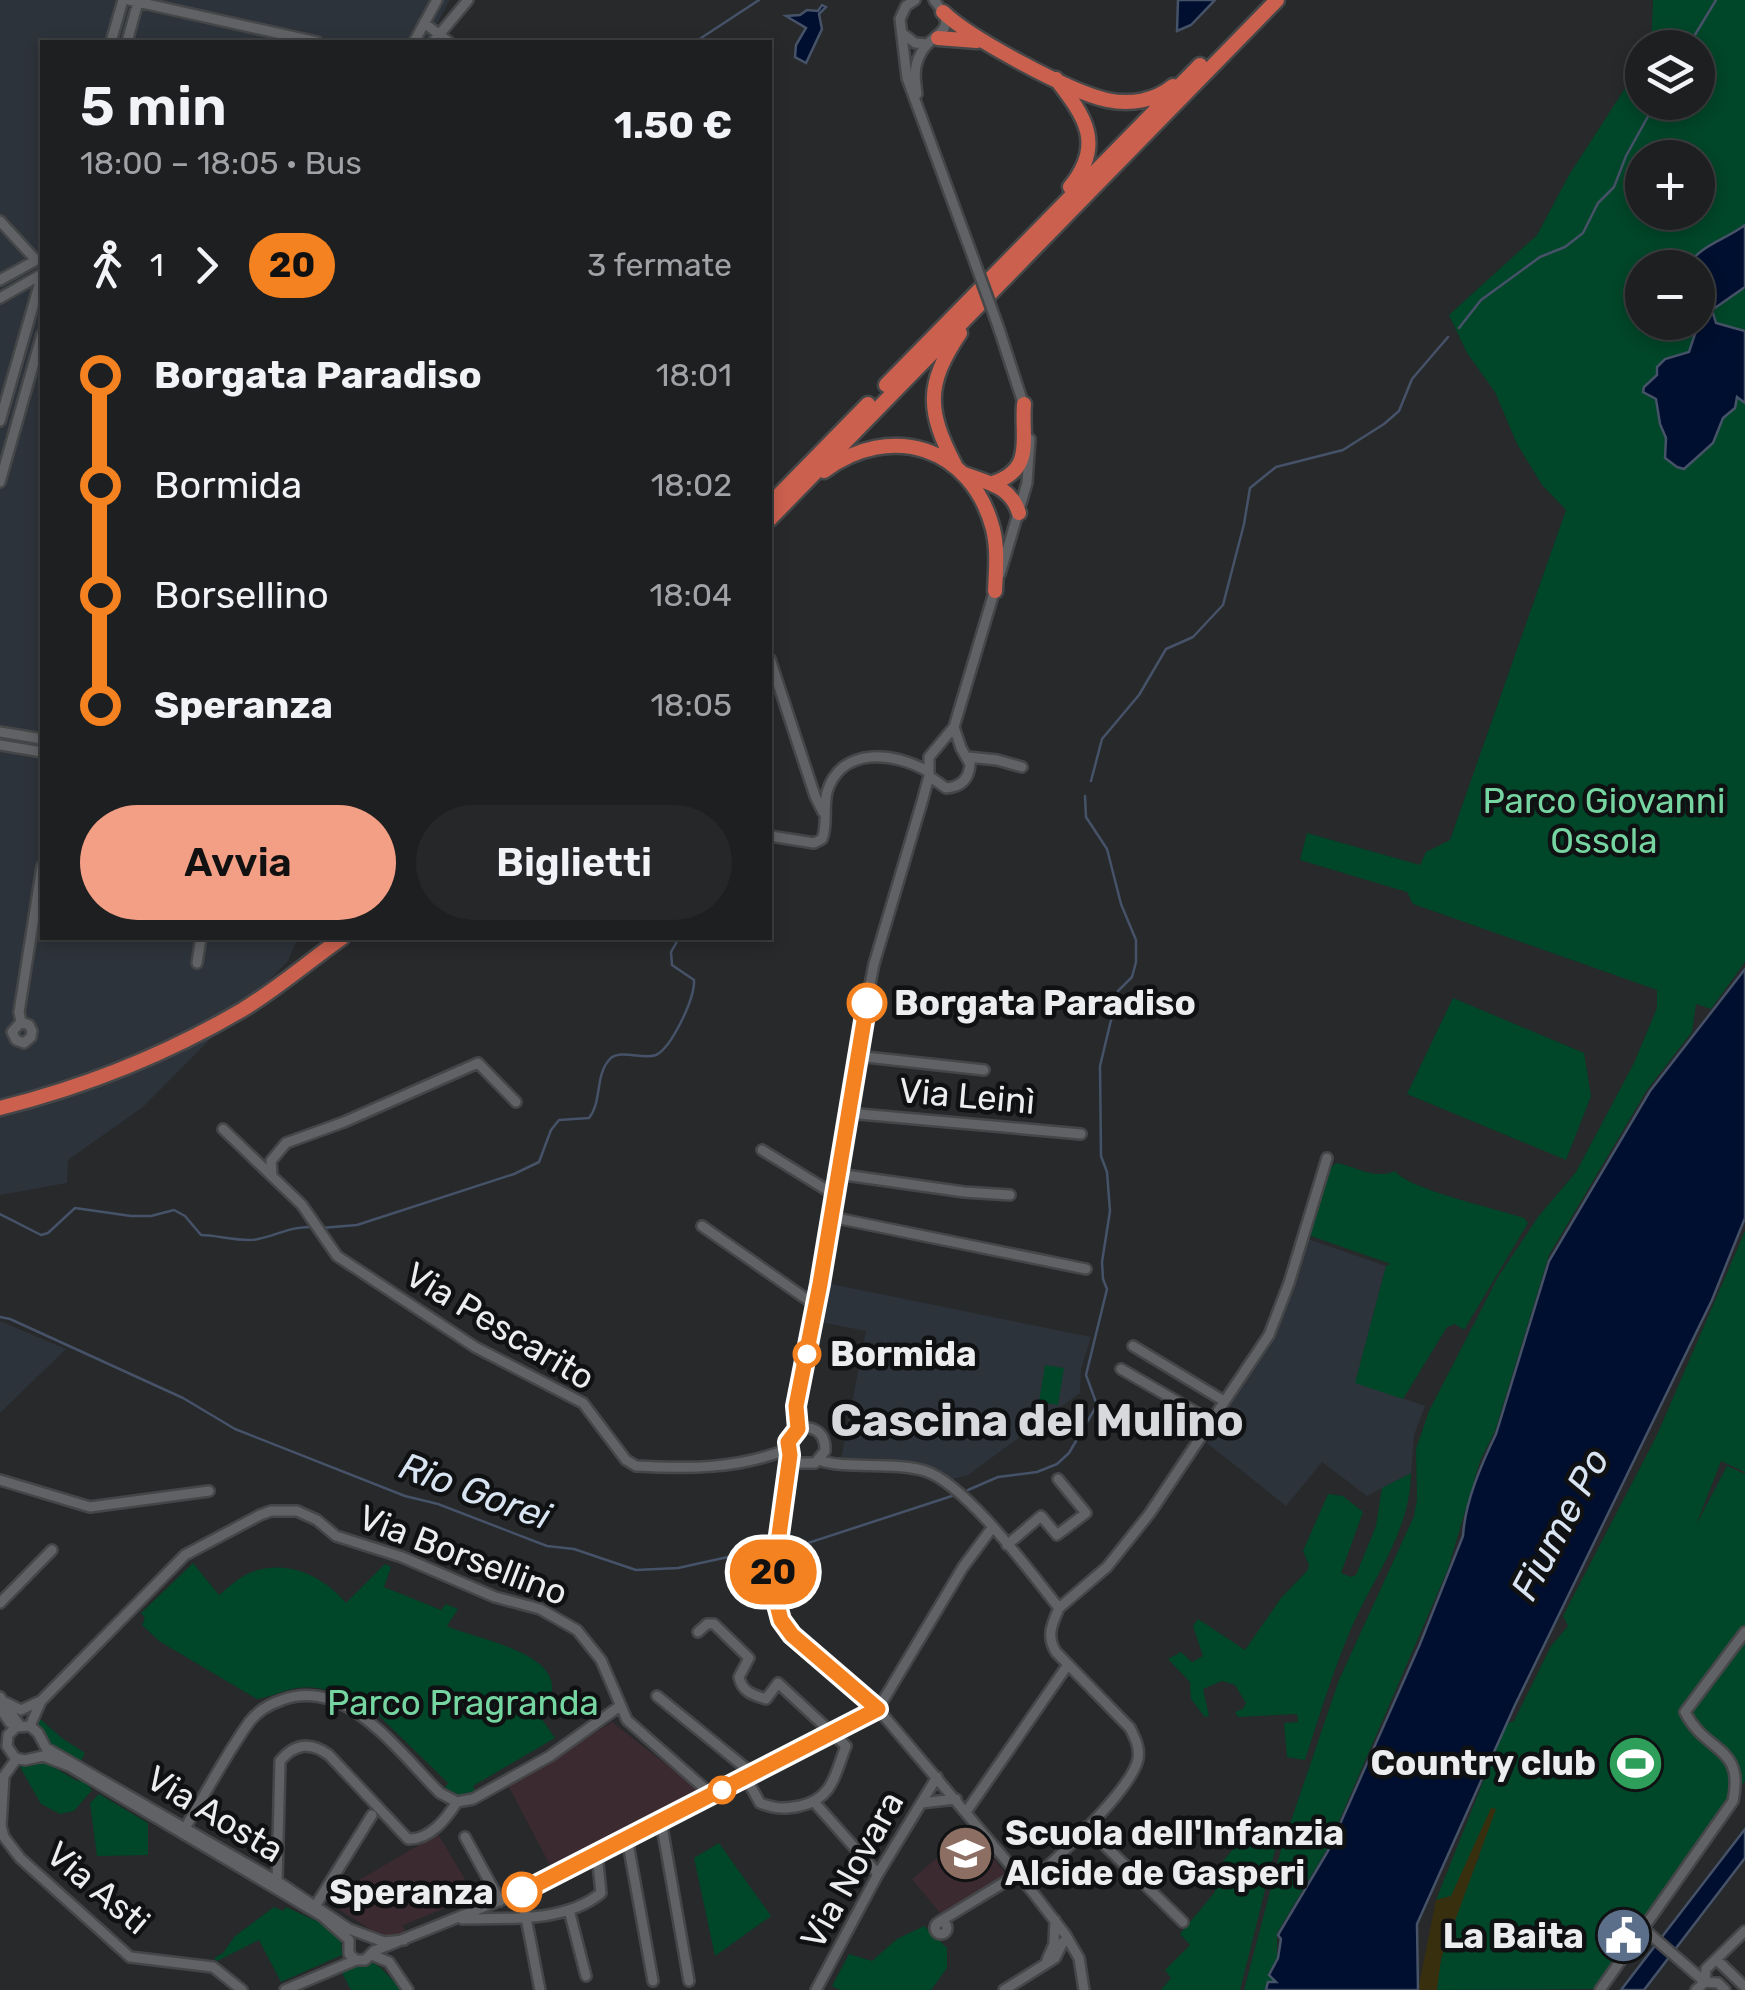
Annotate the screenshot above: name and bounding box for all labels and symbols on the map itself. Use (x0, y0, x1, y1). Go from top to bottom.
park label: Parco Giovanni Ossola (1482, 780, 1726, 862)
place label: Borgata Paradiso (894, 982, 1196, 1024)
marker: Borgata Paradiso (848, 984, 886, 1022)
street label: Via Leinì (897, 1069, 1037, 1123)
street label: Via Pescarito (398, 1253, 602, 1399)
place label: Bormida (830, 1333, 977, 1375)
marker: Bormida (794, 1341, 820, 1367)
district label: Cascina del Mulino (830, 1394, 1244, 1447)
water label: Fiume Po (1501, 1440, 1619, 1608)
water label: Rio Gorei (393, 1442, 558, 1540)
street label: Via Borsellino (353, 1496, 573, 1614)
line badge: 20 (728, 1540, 818, 1604)
park label: Parco Pragranda (327, 1682, 599, 1724)
sports icon: Country club (1605, 1733, 1665, 1793)
place label: Country club (1370, 1742, 1596, 1784)
street label: Via Aosta (139, 1757, 291, 1871)
unlabelled marker (709, 1777, 735, 1803)
street label: Via Novara (792, 1784, 912, 1956)
place label: Scuola dell'Infanzia Alcide de Gasperi (1005, 1812, 1344, 1894)
school or university icon: Scuola dell'Infanzia Alcide de Gasperi (936, 1823, 996, 1883)
street label: Via Asti (38, 1833, 158, 1943)
place label: Speranza (329, 1871, 494, 1913)
marker: Speranza (503, 1873, 541, 1911)
public building icon: La Baita (1593, 1906, 1653, 1966)
place label: La Baita (1443, 1915, 1584, 1957)

